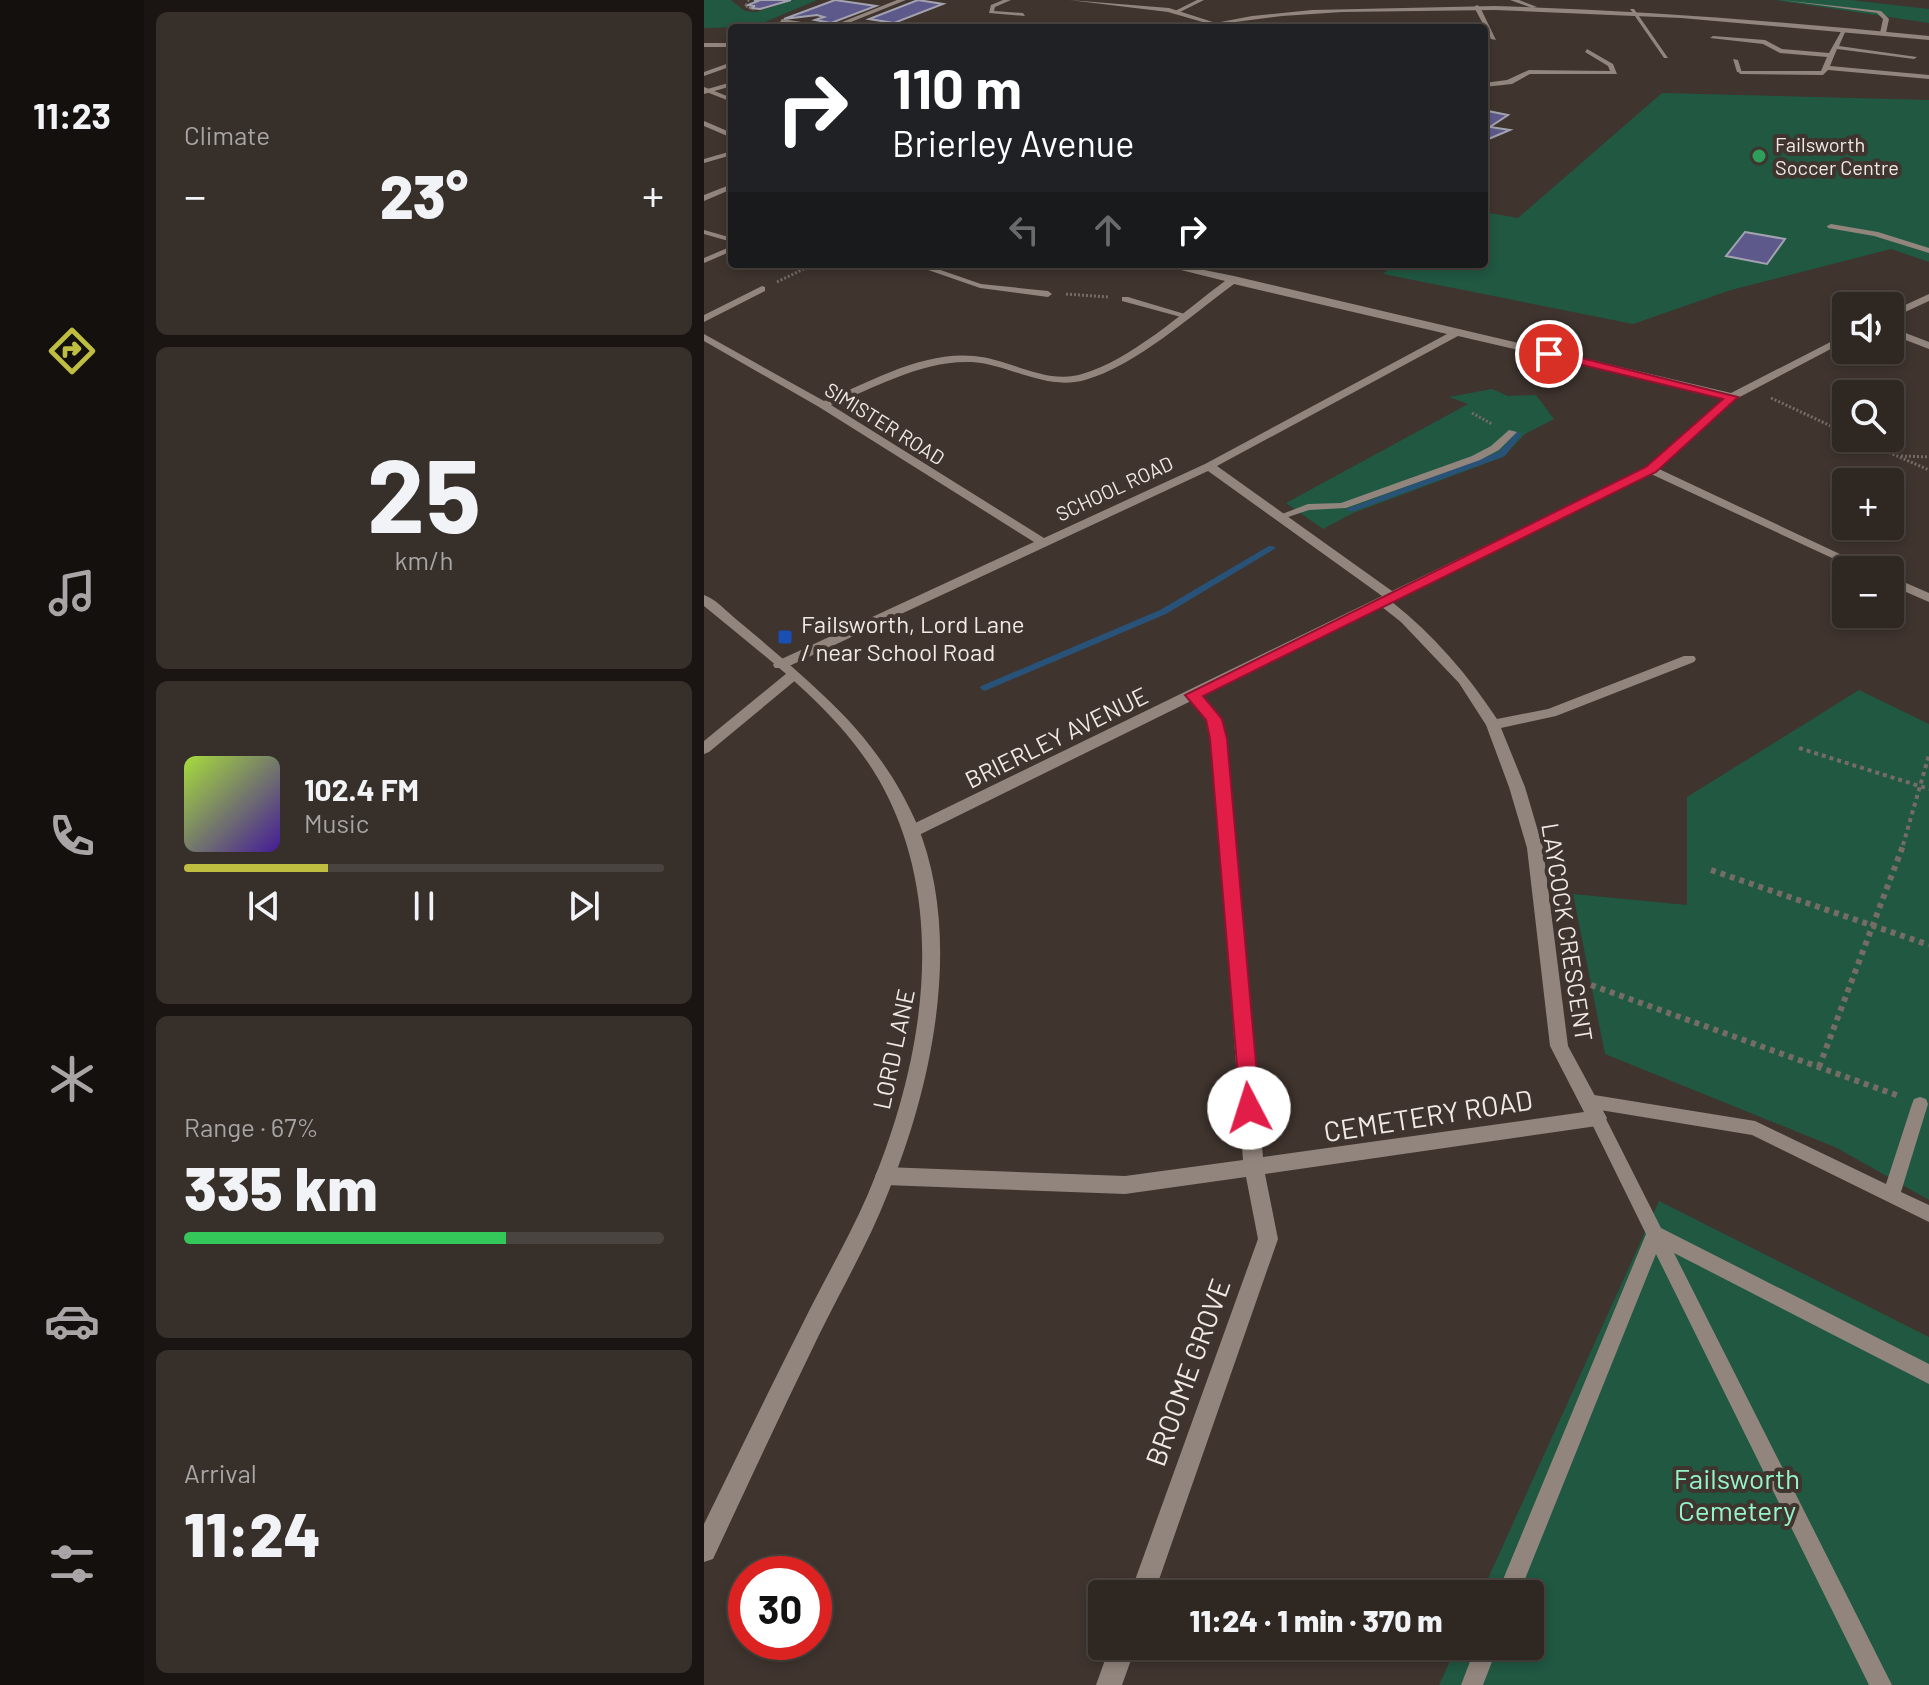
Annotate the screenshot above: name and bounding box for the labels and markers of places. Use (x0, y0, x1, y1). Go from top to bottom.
place label: Failsworth Soccer Centre (1775, 132, 1899, 179)
marker: Failsworth Soccer Centre (1750, 147, 1768, 165)
pin (1515, 320, 1583, 388)
place label: Failsworth, Lord Lane / near School Road (801, 609, 1025, 666)
marker: Failsworth, Lord Lane / near School Road (776, 628, 794, 646)

